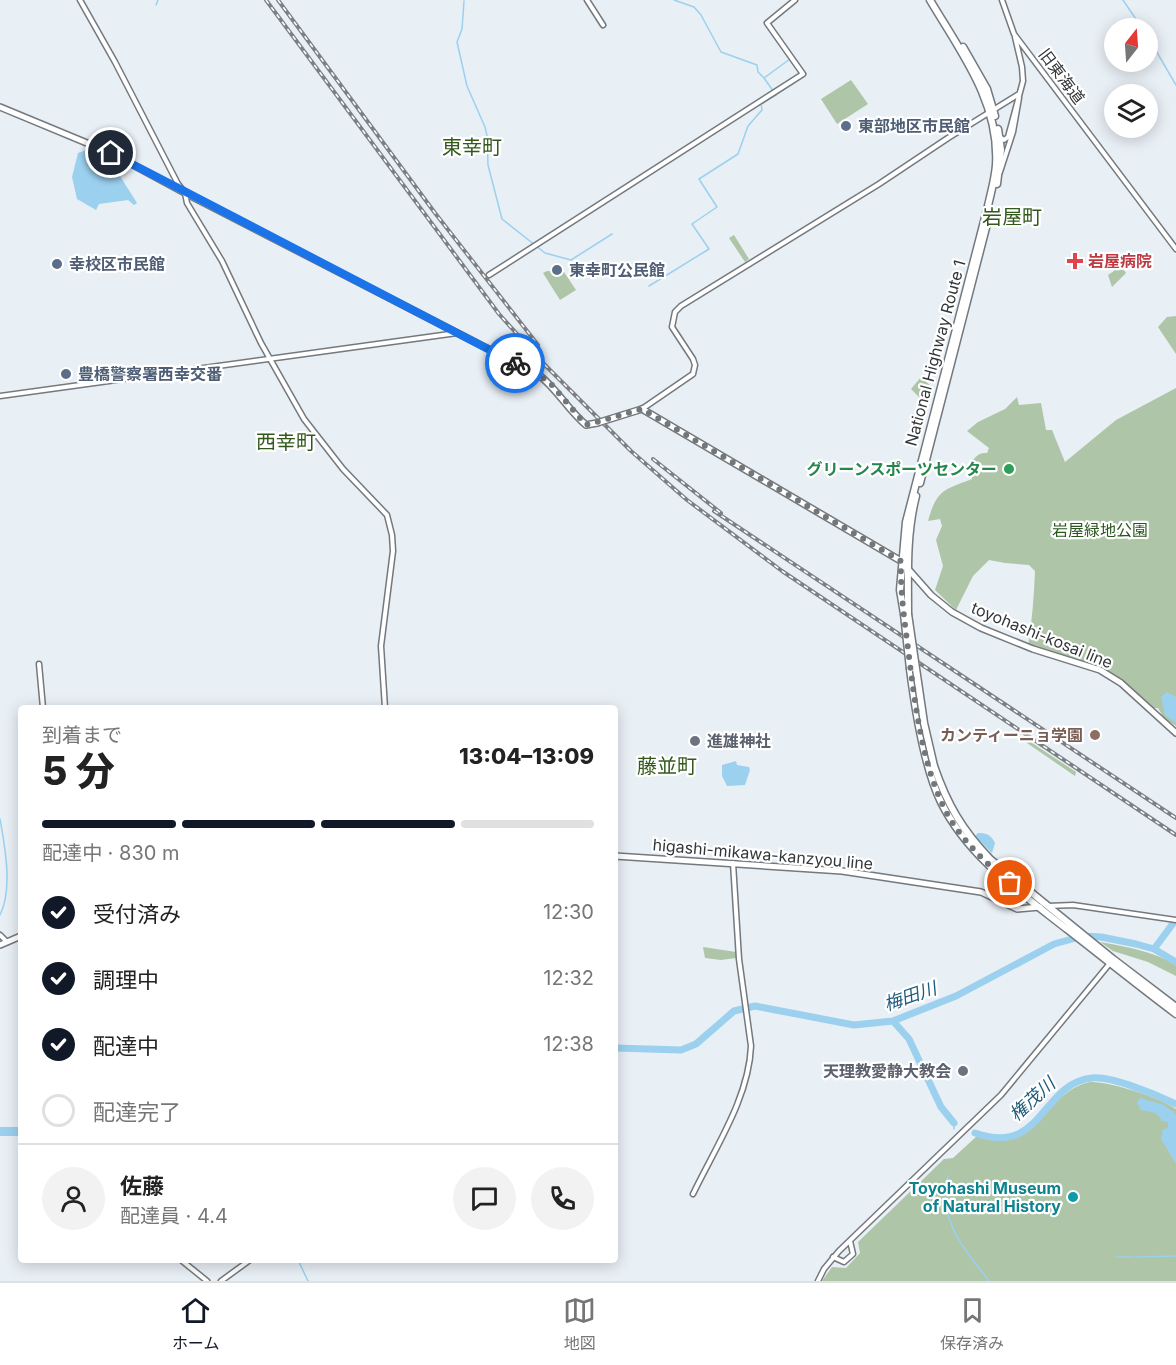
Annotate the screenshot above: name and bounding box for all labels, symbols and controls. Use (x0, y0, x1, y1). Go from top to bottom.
north arrow (1104, 18, 1158, 72)
map controls (1104, 18, 1158, 138)
street label: 旧東海道 (1035, 44, 1089, 108)
button: layers (1104, 84, 1158, 138)
place label: 東部地区市民館 (858, 116, 970, 136)
marker: 東部地区市民館 (839, 119, 853, 133)
pin (85, 127, 136, 178)
district label: 東幸町 (442, 135, 502, 159)
icon: home (94, 136, 127, 169)
district label: 岩屋町 (982, 205, 1042, 229)
place label: 岩屋病院 (1088, 251, 1152, 271)
marker: 岩屋病院 (1066, 252, 1084, 270)
place label: 幸校区市民館 (69, 254, 165, 274)
marker: 幸校区市民館 (50, 257, 64, 271)
street label: National Highway Route 1 (901, 258, 969, 448)
place label: 東幸町公民館 (569, 260, 665, 280)
marker: 東幸町公民館 (550, 263, 564, 277)
courier (485, 333, 545, 393)
icon: bike (499, 347, 532, 380)
place label: 豊橋警察署西幸交番 (78, 364, 222, 384)
marker: 豊橋警察署西幸交番 (59, 367, 73, 381)
district label: 西幸町 (256, 430, 316, 454)
place label: グリーンスポーツセンター (806, 459, 997, 479)
marker: グリーンスポーツセンター (1002, 462, 1016, 476)
park label: 岩屋緑地公園 (1052, 520, 1148, 540)
street label: toyohashi-kosai line (968, 598, 1116, 672)
text: 到着まで (42, 723, 122, 747)
place label: カンティーニョ学園 (940, 725, 1083, 745)
marker: カンティーニョ学園 (1088, 728, 1102, 742)
place label: 進雄神社 (707, 731, 771, 751)
marker: 進雄神社 (688, 734, 702, 748)
text: 13:04–13:09 (459, 743, 594, 769)
text: 5 分 (42, 747, 115, 794)
district label: 藤並町 (637, 754, 697, 778)
street label: higashi-mikawa-kanzyou line (652, 834, 874, 874)
text: 配達中 · 830 m (42, 841, 180, 865)
pin (984, 857, 1035, 908)
icon: bag (993, 866, 1026, 899)
icon: check (42, 896, 75, 929)
text: 12:30 (543, 900, 594, 924)
text: 受付済み (93, 901, 181, 927)
icon: check (42, 962, 75, 995)
text: 12:32 (543, 966, 594, 990)
text: 調理中 (93, 967, 159, 993)
water label: 梅田川 (881, 977, 941, 1015)
icon: check (42, 1028, 75, 1061)
text: 12:38 (543, 1032, 594, 1056)
text: 配達中 (93, 1033, 159, 1059)
place label: 天理教愛静大教会 (823, 1061, 951, 1081)
marker: 天理教愛静大教会 (956, 1064, 970, 1078)
water label: 権茂川 (1005, 1072, 1061, 1125)
text: 配達完了 (93, 1099, 181, 1125)
button: person (42, 1167, 105, 1230)
button: chat (453, 1167, 516, 1230)
button: phone (531, 1167, 594, 1230)
text: 佐藤 (120, 1173, 164, 1199)
place label: Toyohashi Museum of Natural History (909, 1178, 1061, 1216)
marker: Toyohashi Museum of Natural History (1066, 1190, 1080, 1204)
text: 配達員 · 4.4 (120, 1204, 228, 1228)
tab: ホーム (172, 1294, 219, 1354)
tab: 地図 (563, 1294, 596, 1354)
tab: 保存済み (940, 1294, 1004, 1354)

